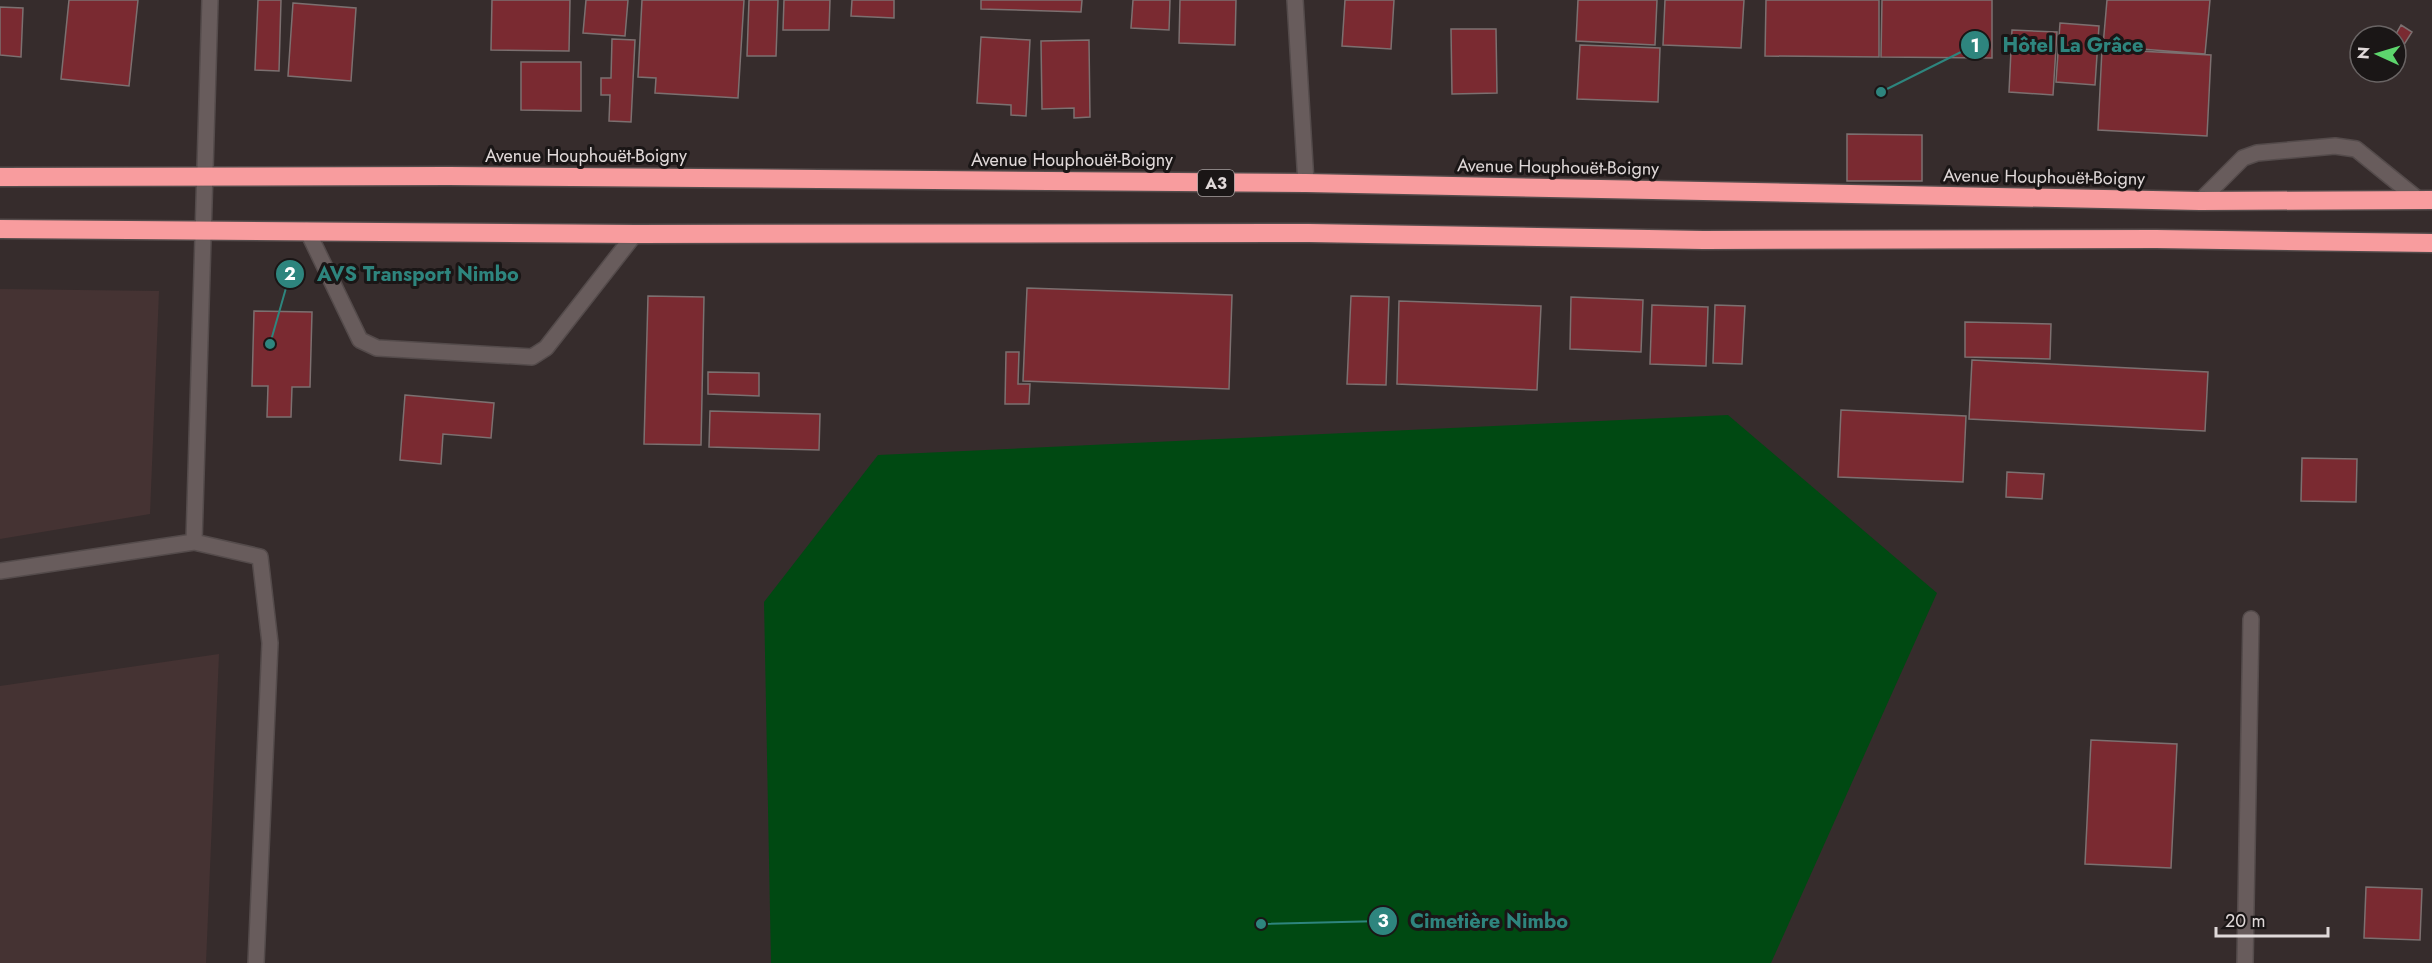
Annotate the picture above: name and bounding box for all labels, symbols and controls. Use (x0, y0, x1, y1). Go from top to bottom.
north arrow (2348, 24, 2408, 84)
callout: Hôtel La Grâce (1960, 26, 2155, 64)
text: Hôtel La Grâce (2003, 31, 2143, 60)
text: 1 (1970, 33, 1980, 59)
text: N (2352, 46, 2375, 60)
street label: Avenue Houphouët-Boigny (485, 143, 687, 169)
street label: Avenue Houphouët-Boigny (971, 147, 1173, 173)
street label: Avenue Houphouët-Boigny (1457, 152, 1659, 182)
street label: Avenue Houphouët-Boigny (1943, 162, 2145, 192)
road number: A3 (1198, 170, 1234, 196)
callout: AVS Transport Nimbo (275, 255, 531, 293)
text: AVS Transport Nimbo (316, 260, 519, 289)
text: 2 (284, 261, 296, 287)
scale bar (2216, 900, 2328, 938)
callout: Cimetière Nimbo (1368, 902, 1580, 940)
text: Cimetière Nimbo (1410, 907, 1568, 936)
text: 3 (1377, 908, 1389, 934)
text: 20 m (2225, 908, 2265, 934)

